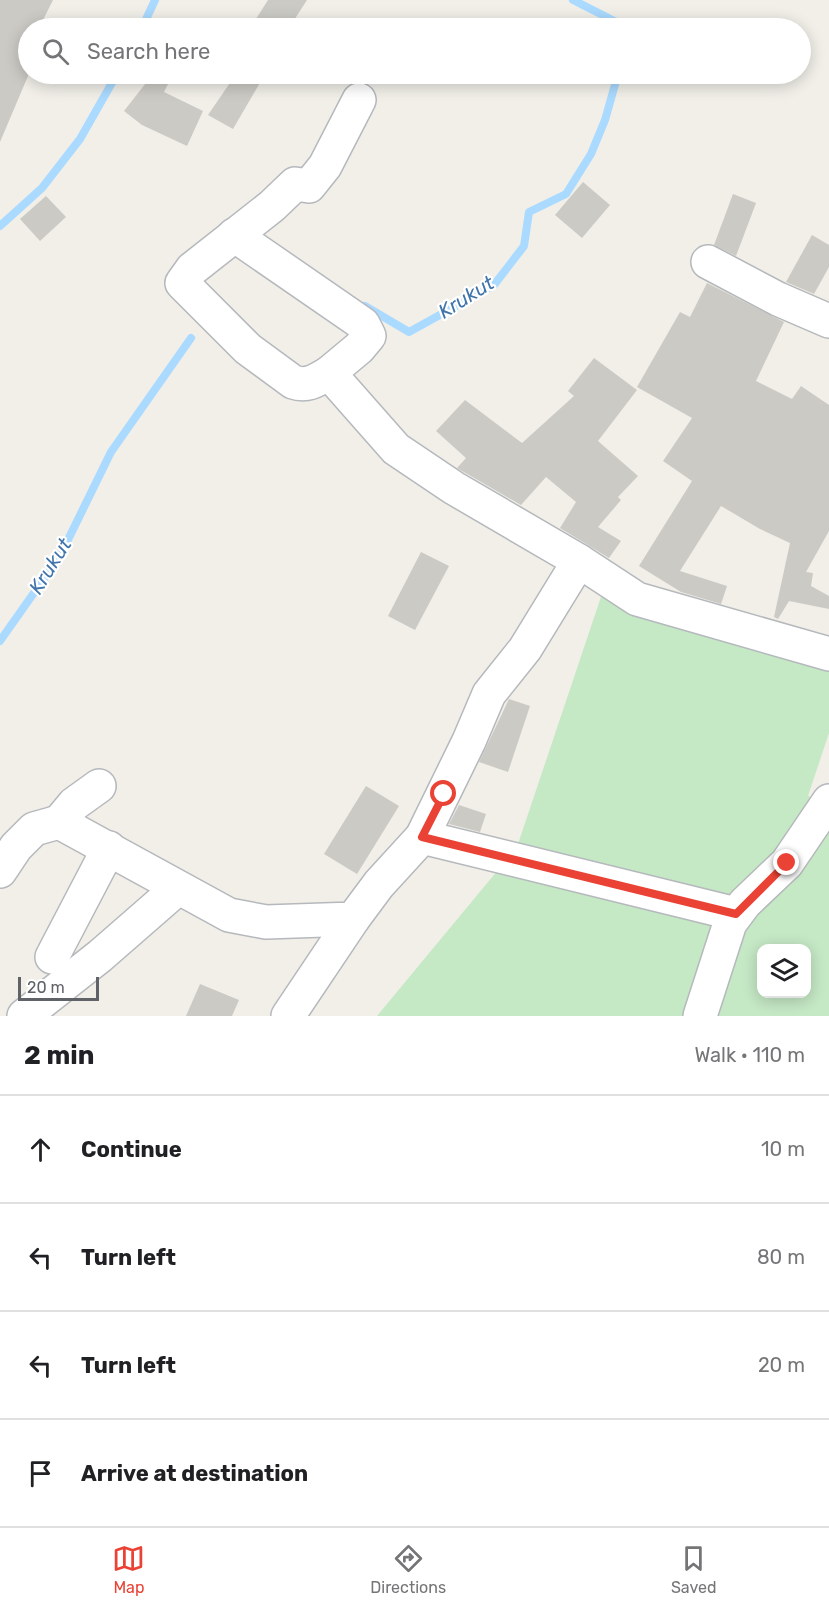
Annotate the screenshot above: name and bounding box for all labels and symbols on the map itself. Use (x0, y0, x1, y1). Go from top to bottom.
water label: Krukut (434, 270, 499, 323)
water label: Krukut (24, 533, 77, 598)
route start (430, 780, 456, 806)
route end (773, 849, 799, 875)
scale bar (18, 974, 99, 1001)

